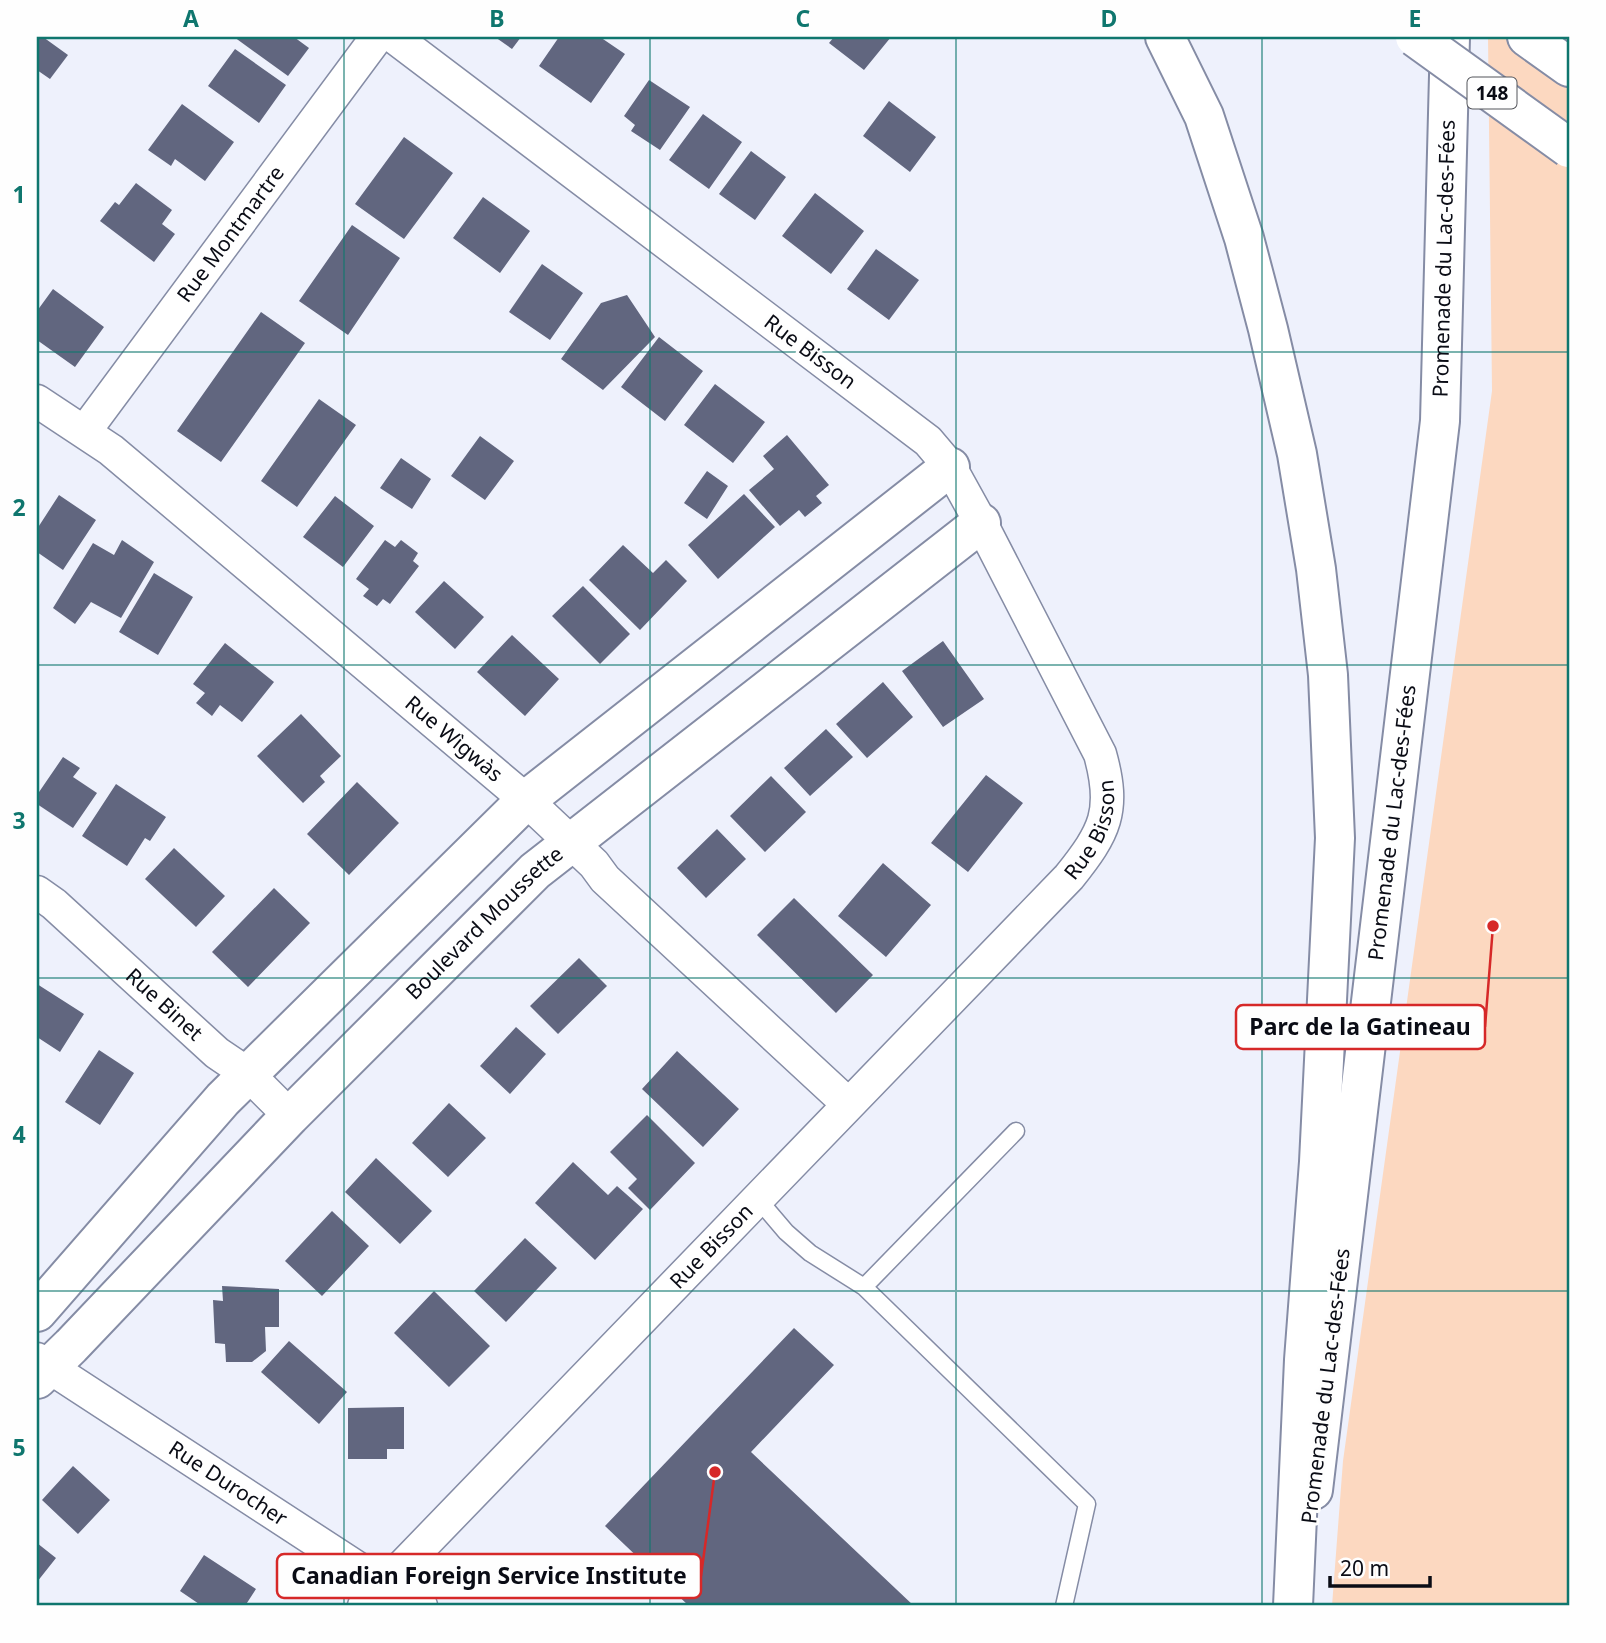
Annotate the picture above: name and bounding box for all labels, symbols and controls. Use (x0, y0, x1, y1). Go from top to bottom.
text: A (183, 2, 199, 34)
text: B (489, 2, 505, 34)
text: C (796, 2, 811, 34)
text: D (1101, 2, 1117, 34)
text: E (1409, 2, 1421, 34)
road number: 148 (1468, 78, 1516, 108)
street label: Promenade du Lac-des-Fées (1426, 119, 1461, 398)
street label: Rue Montmartre (170, 160, 290, 308)
text: 1 (12, 178, 26, 210)
street label: Rue Bisson (759, 307, 862, 395)
text: 2 (12, 491, 26, 523)
street label: Promenade du Lac-des-Fées (1361, 683, 1422, 962)
street label: Rue Wìgwàs (400, 689, 509, 787)
street label: Rue Bisson (1057, 779, 1120, 885)
text: 3 (12, 804, 26, 836)
street label: Boulevard Moussette (399, 839, 568, 1005)
street label: Rue Binet (120, 962, 210, 1047)
callout: Parc de la Gatineau (1236, 1005, 1485, 1049)
text: Parc de la Gatineau (1249, 1010, 1471, 1042)
text: 4 (12, 1118, 26, 1150)
street label: Rue Bisson (663, 1197, 759, 1295)
street label: Promenade du Lac-des-Fées (1294, 1247, 1356, 1525)
text: 5 (12, 1431, 26, 1463)
street label: Rue Durocher (164, 1434, 294, 1532)
scale bar (1330, 1545, 1429, 1589)
callout: Canadian Foreign Service Institute (277, 1554, 701, 1598)
text: 20 m (1340, 1554, 1389, 1582)
text: Canadian Foreign Service Institute (291, 1559, 687, 1591)

